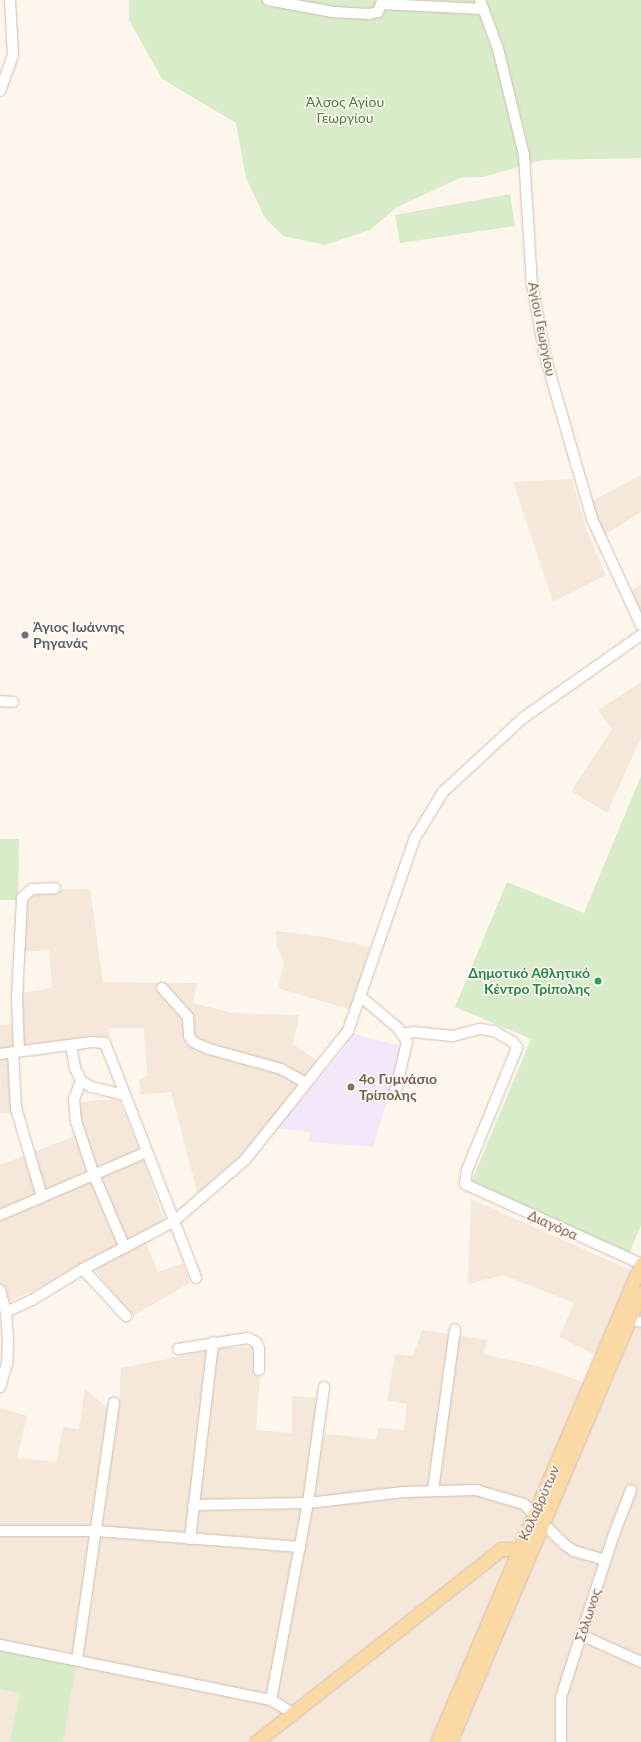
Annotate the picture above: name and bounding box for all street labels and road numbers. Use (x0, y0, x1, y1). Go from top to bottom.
street label: Αγίου Γεωργίου (525, 280, 559, 378)
street label: Διαγόρα (525, 1207, 581, 1243)
street label: Καλαβρύτων (515, 1463, 563, 1543)
street label: Σόλωνος (571, 1586, 605, 1644)

